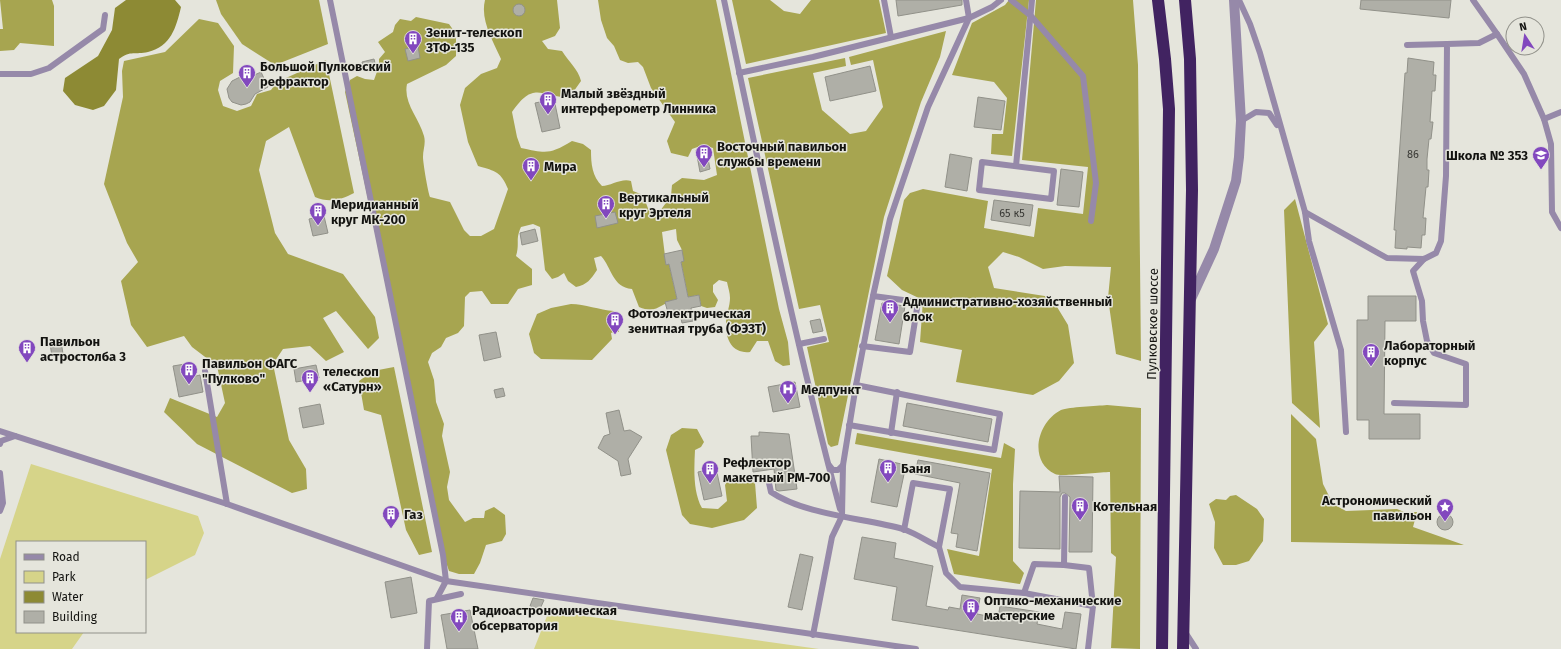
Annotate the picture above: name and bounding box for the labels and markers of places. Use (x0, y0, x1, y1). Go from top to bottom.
place label: Зенит-телескоп ЗТФ-135 (425, 25, 522, 55)
building icon: Зенит-телескоп ЗТФ-135 (403, 29, 423, 54)
place label: Большой Пулковский рефрактор (260, 59, 391, 89)
building icon: Большой Пулковский рефрактор (237, 63, 257, 88)
place label: Малый звёздный интерферометр Линника (561, 86, 716, 116)
building icon: Малый звёздный интерферометр Линника (538, 90, 558, 115)
place label: Восточный павильон службы времени (717, 139, 847, 169)
building icon: Восточный павильон службы времени (694, 143, 714, 168)
school or university icon: Школа № 353 (1531, 145, 1551, 170)
place label: Школа № 353 (1446, 148, 1528, 163)
building icon: Мира (521, 156, 541, 181)
place label: Мира (544, 159, 577, 174)
place label: Вертикальный круг Эртеля (619, 190, 709, 220)
building icon: Вертикальный круг Эртеля (596, 194, 616, 219)
place label: Меридианный круг МК-200 (331, 197, 419, 227)
building icon: Меридианный круг МК-200 (308, 201, 328, 226)
place label: Административно-хозяйственный блок (902, 294, 1112, 324)
building icon: Административно-хозяйственный блок (880, 298, 900, 323)
place label: Фотоэлектрическая зенитная труба (ФЭЗТ) (628, 306, 766, 336)
building icon: Фотоэлектрическая зенитная труба (ФЭЗТ) (605, 310, 625, 335)
place label: Павильон астростолба 3 (40, 334, 126, 364)
building icon: Павильон астростолба 3 (17, 338, 37, 363)
place label: Лабораторный корпус (1384, 338, 1476, 368)
building icon: Лабораторный корпус (1361, 342, 1381, 367)
place label: Павильон ФАГС "Пулково" (202, 356, 298, 386)
building icon: Павильон ФАГС "Пулково" (179, 360, 199, 385)
place label: телескоп «Сатурн» (323, 364, 382, 394)
building icon: телескоп «Сатурн» (300, 368, 320, 393)
hospital icon: Медпункт (778, 379, 798, 404)
place label: Медпункт (801, 382, 862, 397)
place label: Рефлектор макетный РМ-700 (723, 455, 831, 485)
building icon: Баня (878, 458, 898, 483)
building icon: Рефлектор макетный РМ-700 (700, 459, 720, 484)
place label: Баня (901, 461, 931, 476)
place label: Астрономический павильон (1321, 493, 1432, 523)
building icon: Котельная (1070, 496, 1090, 521)
place icon: Астрономический павильон (1435, 497, 1455, 522)
place label: Котельная (1093, 499, 1157, 514)
building icon: Газ (381, 504, 401, 529)
place label: Газ (404, 507, 423, 522)
place label: Оптико-механические мастерские (984, 593, 1121, 623)
building icon: Оптико-механические мастерские (961, 597, 981, 622)
place label: Радиоастрономическая обсерватория (472, 603, 617, 633)
building icon: Радиоастрономическая обсерватория (449, 607, 469, 632)

